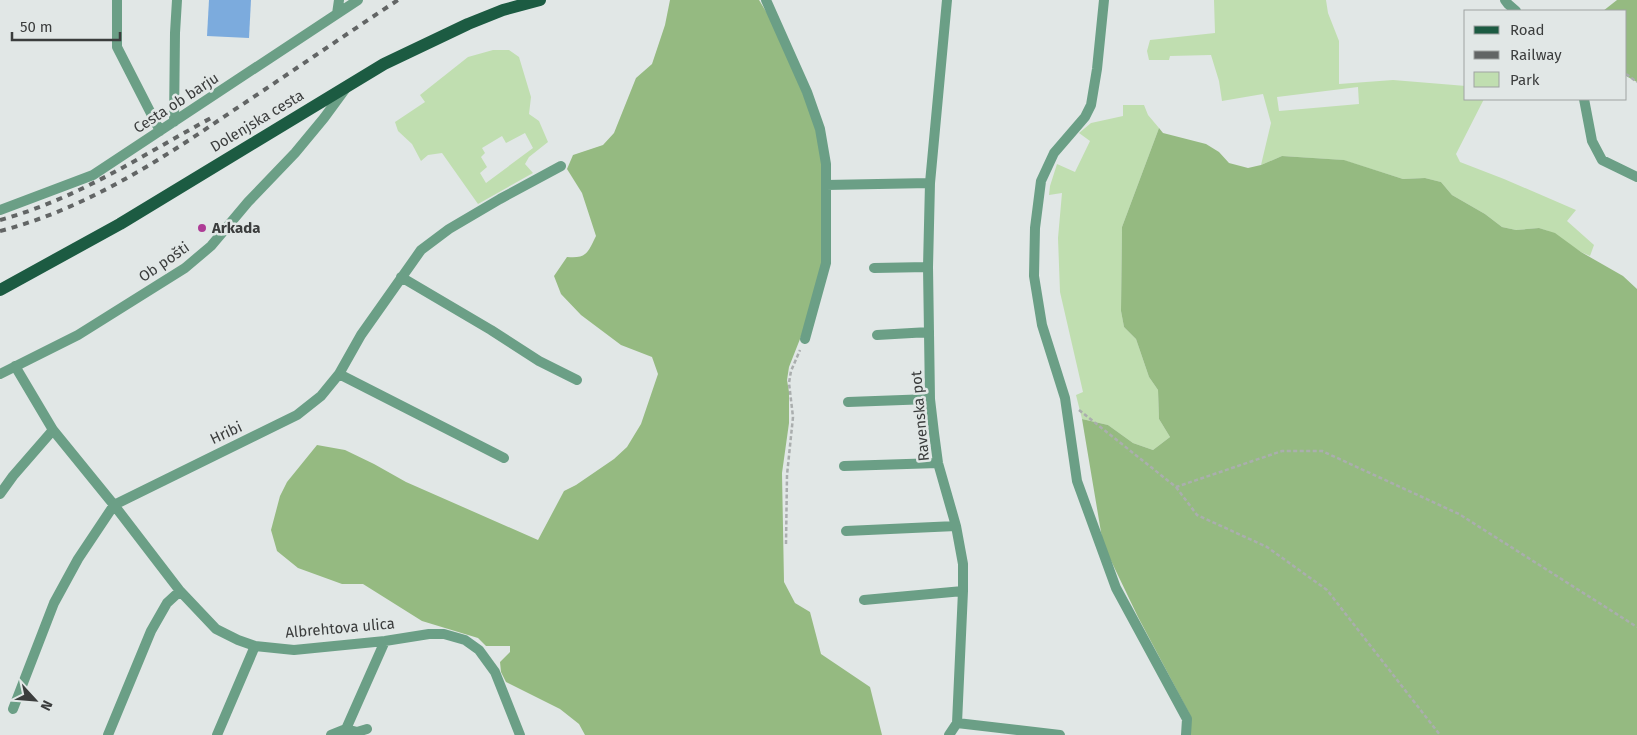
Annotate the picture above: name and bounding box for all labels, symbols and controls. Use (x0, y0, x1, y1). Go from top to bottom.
scale bar (12, 10, 120, 42)
legend (1464, 10, 1627, 100)
text: 50 m (20, 18, 53, 36)
text: Road (1510, 21, 1545, 39)
text: Railway (1510, 46, 1562, 64)
street label: Cesta ob barju (130, 69, 222, 137)
text: Park (1510, 71, 1540, 89)
street label: Dolenjska cesta (207, 86, 307, 156)
place label: Arkada (211, 219, 260, 237)
marker: Arkada (196, 222, 208, 234)
street label: Ob pošti (135, 238, 193, 286)
street label: Ravenska pot (907, 369, 933, 462)
street label: Hribi (207, 418, 245, 448)
street label: Albrehtova ulica (284, 614, 396, 642)
north arrow (10, 675, 60, 725)
text: N (37, 698, 56, 713)

